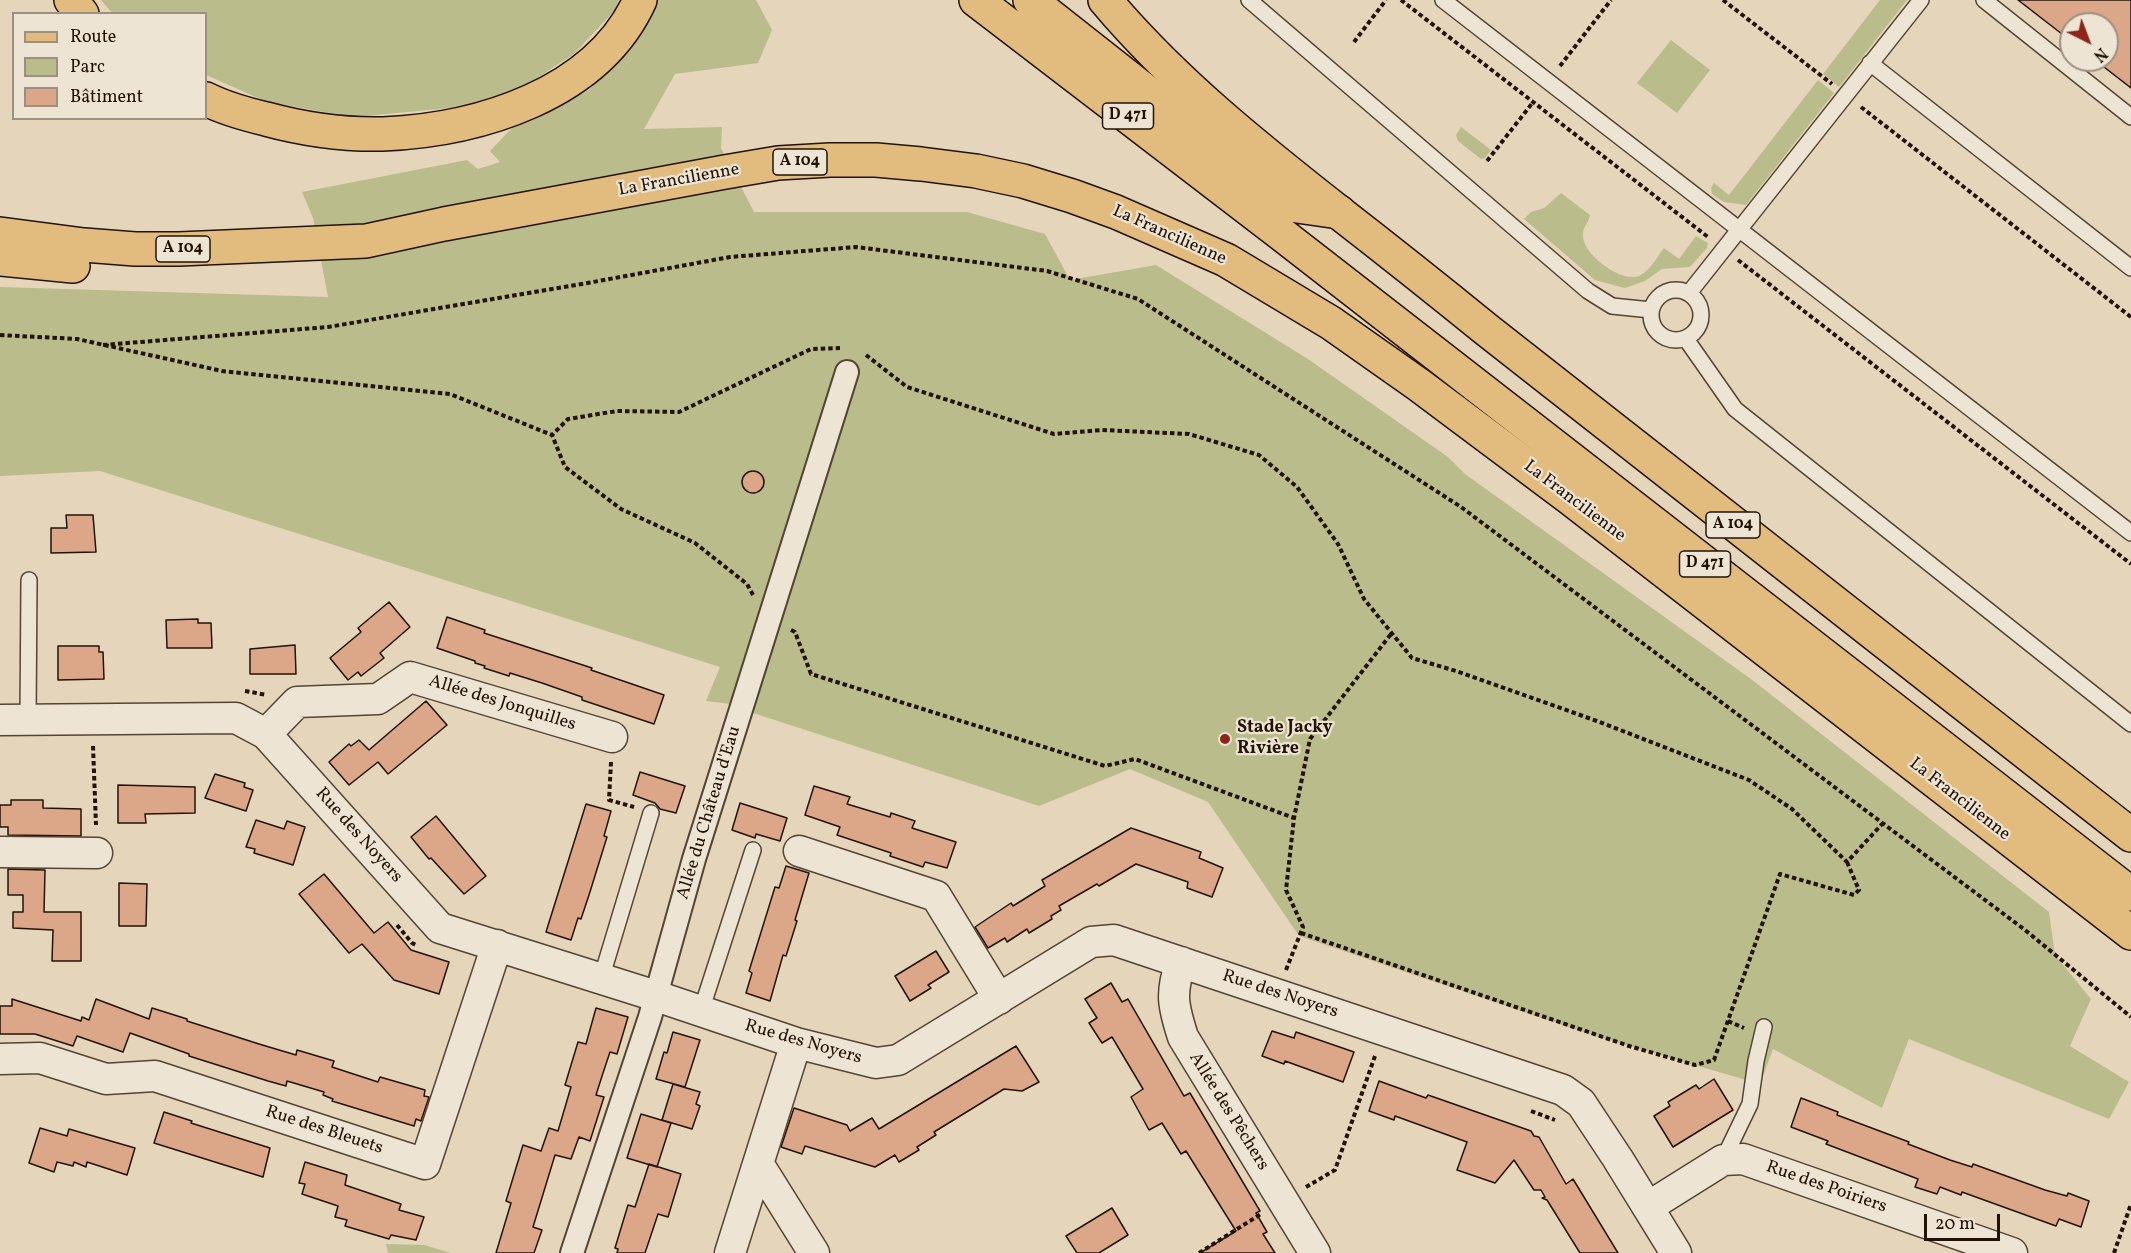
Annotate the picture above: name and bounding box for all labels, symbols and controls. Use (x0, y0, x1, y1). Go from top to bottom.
legend (12, 12, 207, 120)
north arrow (2059, 12, 2119, 72)
text: Route (70, 25, 116, 50)
text: N (2088, 42, 2111, 66)
text: Parc (70, 55, 105, 80)
text: Bâtiment (70, 85, 143, 110)
road number: D 471 (1102, 103, 1154, 129)
road number: A 104 (773, 149, 827, 175)
street label: La Francilienne (617, 160, 741, 202)
street label: La Francilienne (1109, 201, 1229, 271)
road number: A 104 (156, 236, 210, 262)
street label: La Francilienne (1519, 457, 1629, 547)
road number: A 104 (1706, 512, 1760, 538)
road number: D 471 (1680, 551, 1730, 577)
street label: Allée des Jonquilles (426, 671, 578, 737)
place label: Stade Jacky Rivière (1237, 718, 1333, 760)
street label: Allée du Château d'Eau (673, 724, 747, 902)
marker: Stade Jacky Rivière (1218, 732, 1232, 746)
street label: La Francilienne (1904, 754, 2014, 846)
street label: Rue des Noyers (310, 784, 406, 888)
street label: Rue des Noyers (1219, 966, 1341, 1024)
street label: Rue des Noyers (742, 1016, 864, 1070)
street label: Allée des Pêchers (1183, 1049, 1273, 1175)
street label: Rue des Bleuets (262, 1102, 386, 1160)
street label: Rue des Poiriers (1763, 1157, 1889, 1219)
scale bar (1927, 1202, 2004, 1240)
text: 20 m (1935, 1212, 1975, 1237)

